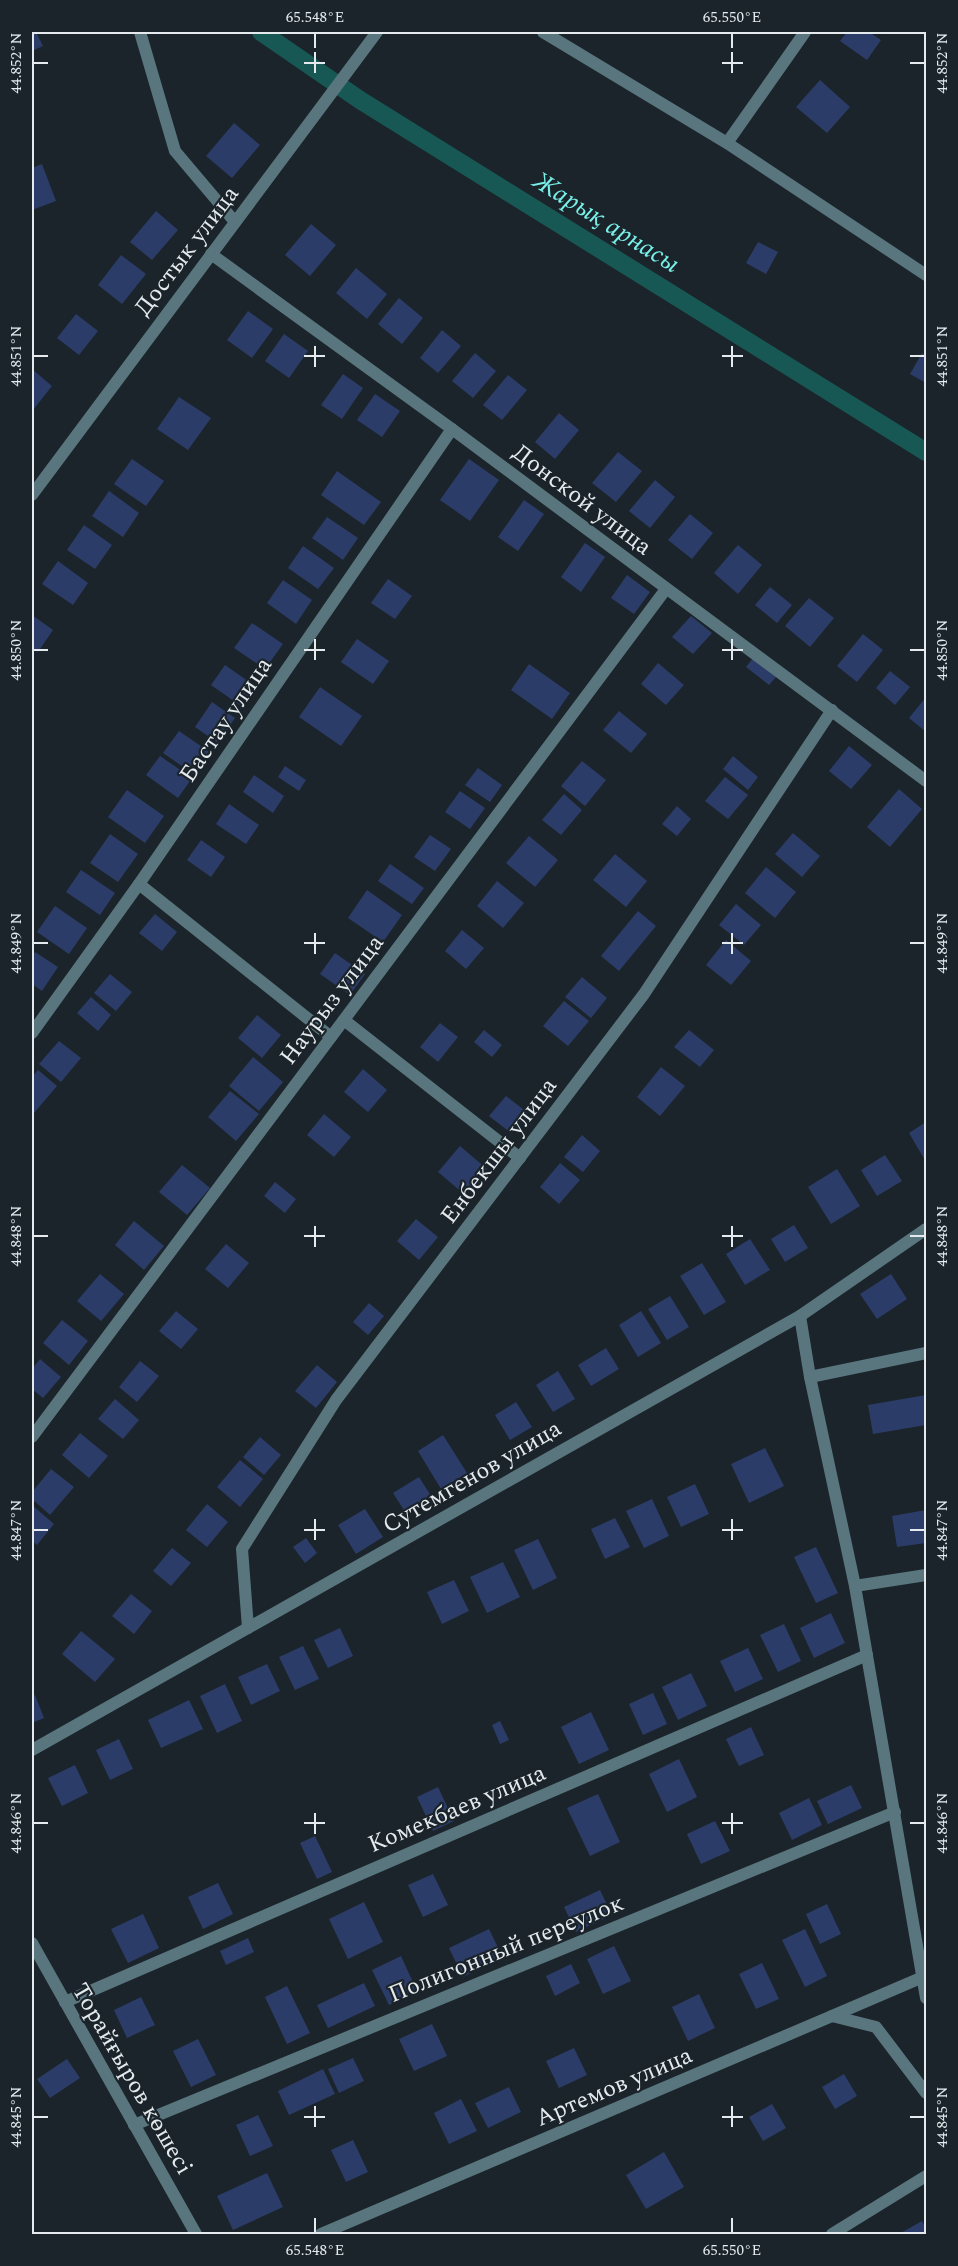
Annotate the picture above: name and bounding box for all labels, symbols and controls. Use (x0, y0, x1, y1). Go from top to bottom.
text: 65.548°E (286, 6, 344, 29)
text: 65.550°E (703, 6, 761, 29)
text: 44.852°N (5, 33, 28, 93)
text: 44.852°N (931, 33, 954, 93)
water label: Жарық арнасы (523, 160, 688, 284)
street label: Достык улица (126, 178, 248, 324)
text: 44.851°N (5, 326, 28, 386)
text: 44.851°N (931, 326, 954, 386)
street label: Донской улица (504, 435, 660, 565)
text: 44.850°N (5, 620, 28, 680)
text: 44.850°N (931, 620, 954, 680)
street label: Бастау улица (171, 650, 282, 790)
text: 44.849°N (5, 913, 28, 973)
text: 44.849°N (931, 913, 954, 973)
street label: Наурыз улица (271, 927, 393, 1073)
street label: Енбекшы улица (432, 1070, 566, 1232)
text: 44.848°N (5, 1206, 28, 1266)
text: 44.848°N (931, 1206, 954, 1266)
street label: Сутемгенов улица (376, 1411, 569, 1543)
text: 44.847°N (5, 1500, 28, 1560)
text: 44.847°N (931, 1500, 954, 1560)
street label: Комекбаев улица (362, 1755, 552, 1863)
text: 44.846°N (5, 1793, 28, 1853)
text: 44.846°N (931, 1793, 954, 1853)
street label: Полигонный переулок (383, 1885, 629, 2013)
street label: Торайғыров көшесі (62, 1976, 202, 2182)
street label: Артемов улица (530, 2038, 698, 2136)
text: 44.845°N (5, 2087, 28, 2147)
text: 44.845°N (931, 2087, 954, 2147)
text: 65.548°E (286, 2239, 344, 2262)
text: 65.550°E (703, 2239, 761, 2262)

